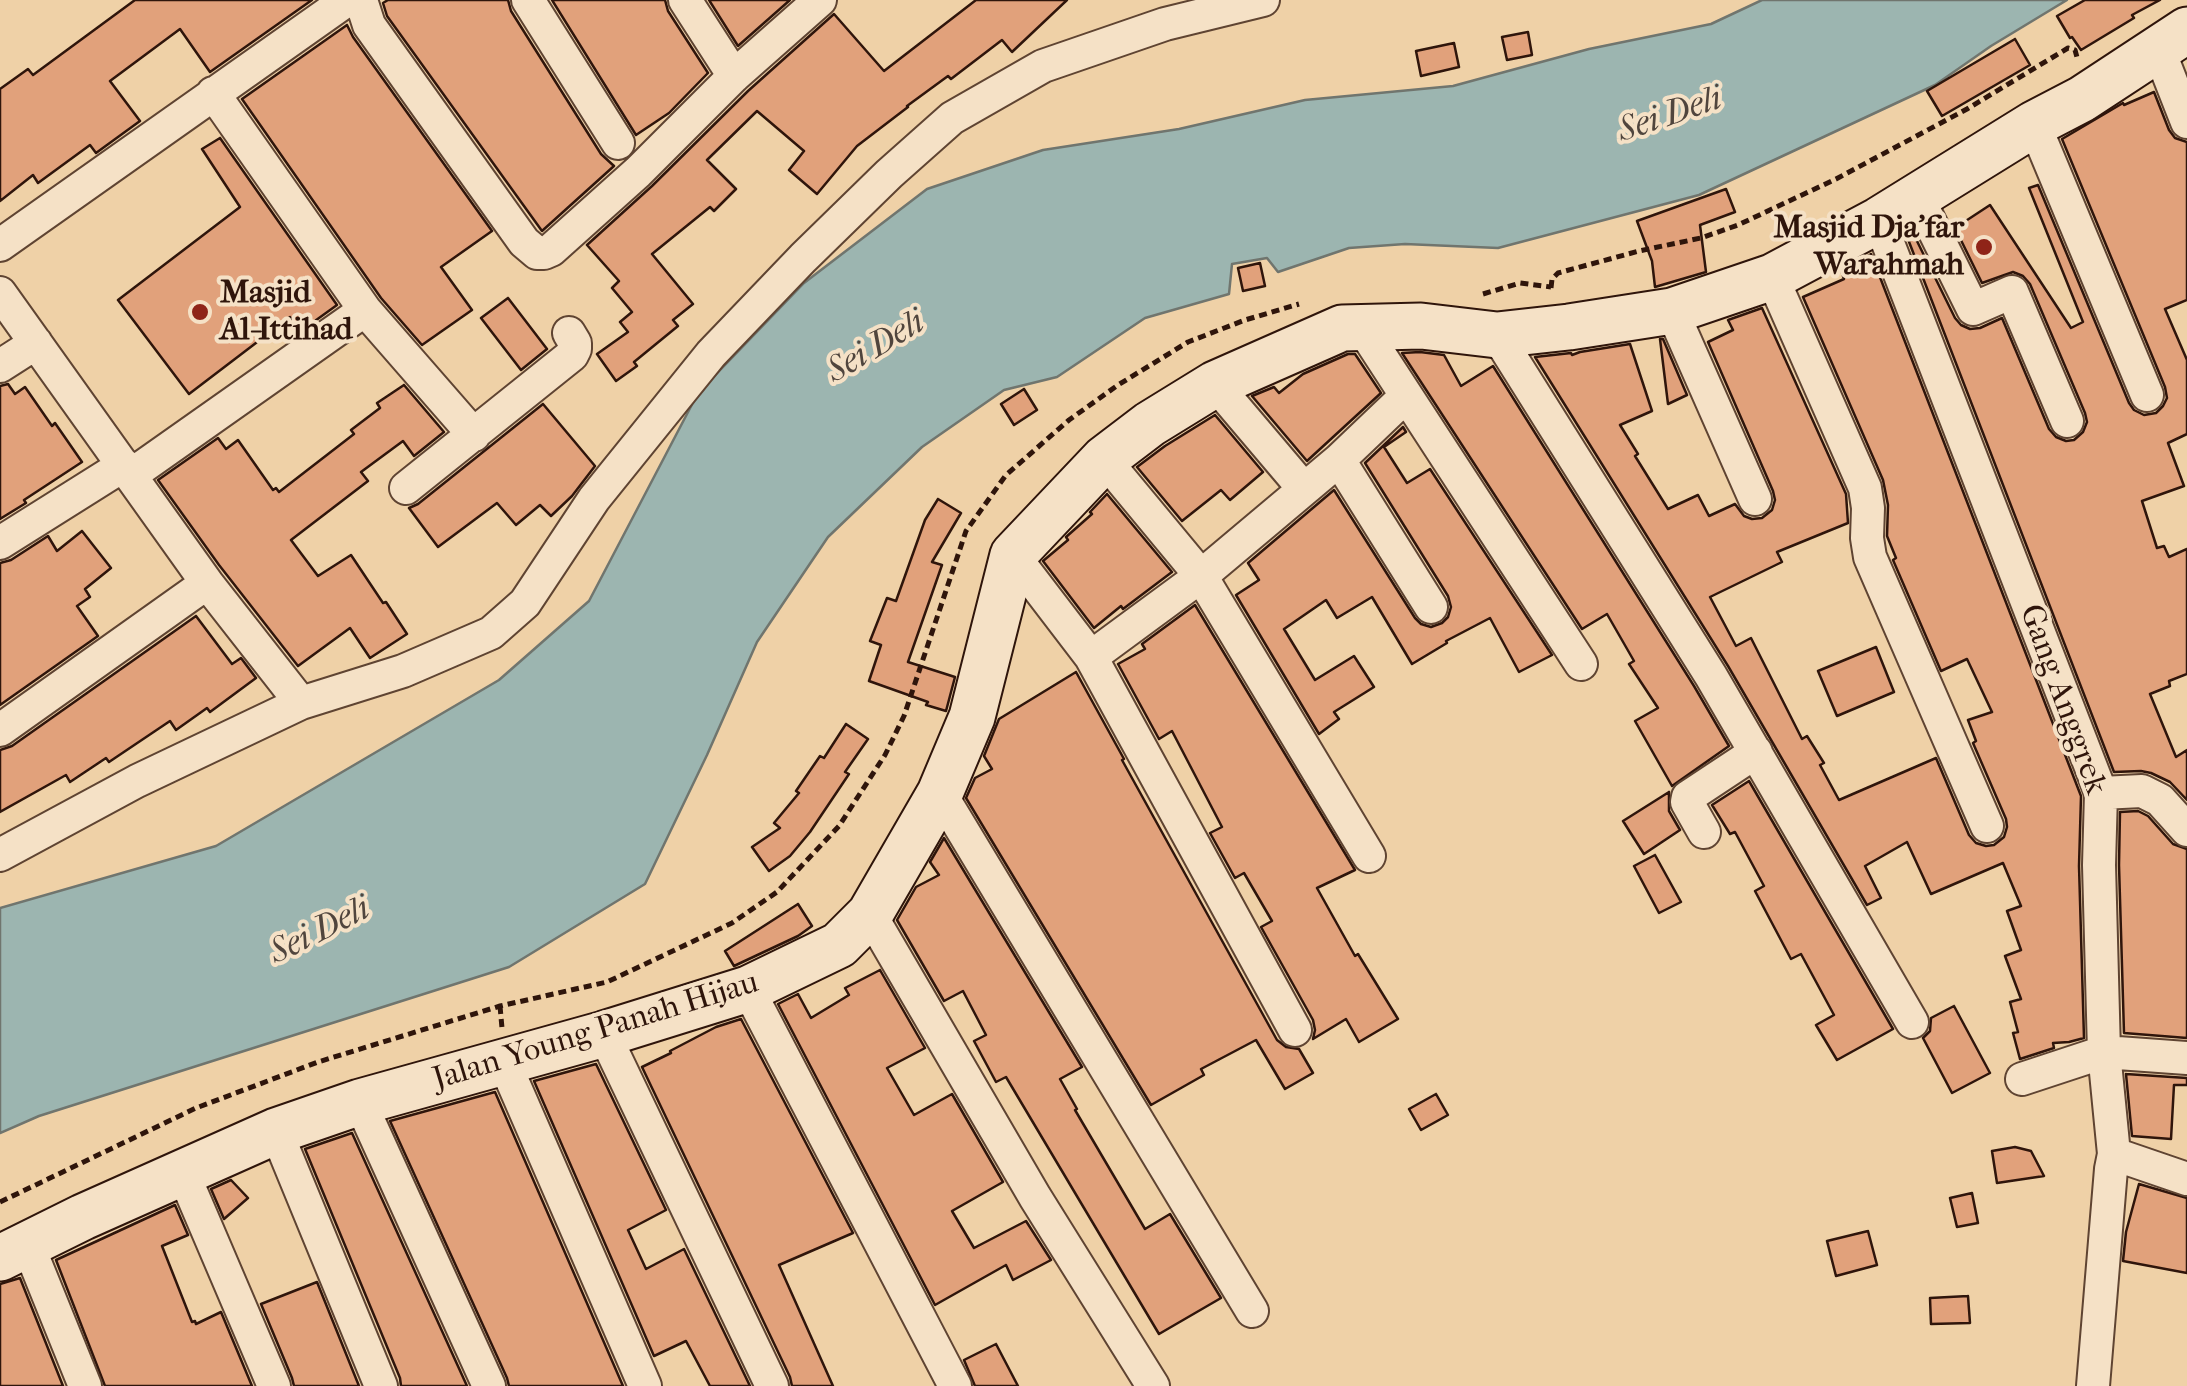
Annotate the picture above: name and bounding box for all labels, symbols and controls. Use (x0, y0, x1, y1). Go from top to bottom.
water label: Sei Deli (1612, 79, 1728, 153)
place label: Masjid Dja'far Warahmah (1773, 210, 1964, 285)
marker: Masjid Dja'far Warahmah (1973, 236, 1995, 258)
place label: Masjid Al-Ittihad (220, 275, 352, 350)
marker: Masjid Al-Ittihad (189, 301, 211, 323)
water label: Sei Deli (819, 302, 933, 394)
street label: Gang Anggrek (2010, 600, 2114, 800)
water label: Sei Deli (263, 889, 377, 975)
street label: Jalan Young Panah Hijau (429, 964, 763, 1100)

